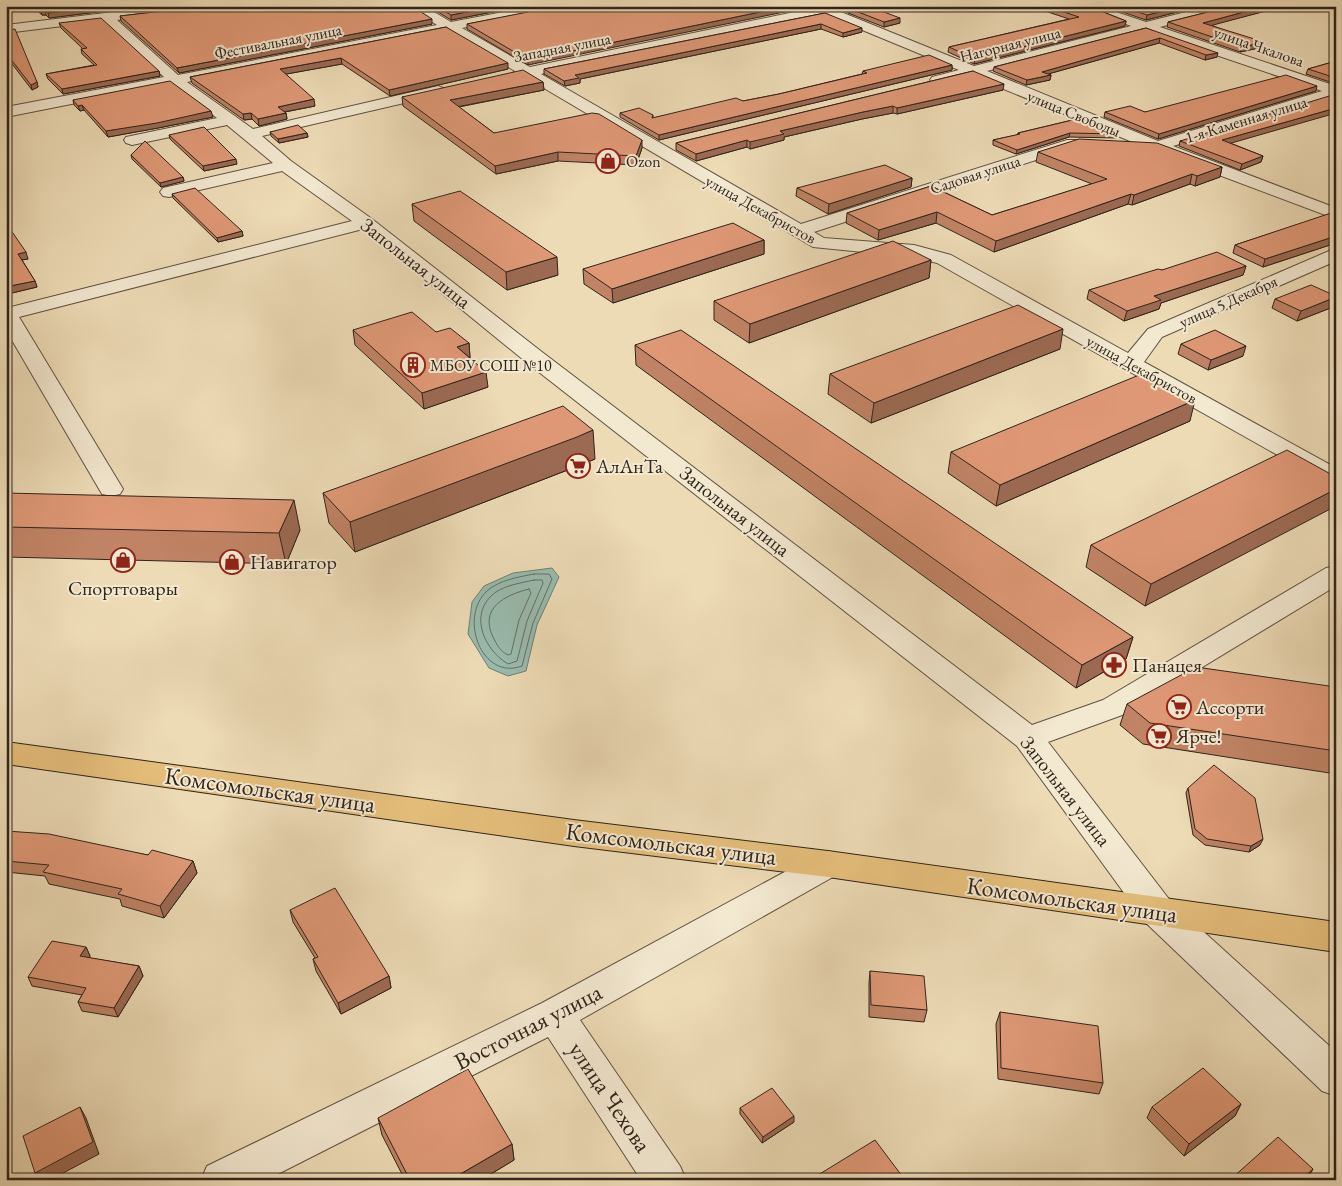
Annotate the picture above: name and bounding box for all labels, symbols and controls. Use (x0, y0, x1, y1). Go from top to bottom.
street label: Фестивальная улица (213, 19, 344, 64)
street label: улица Чкалова (1211, 21, 1307, 72)
street label: Нагорная улица (957, 22, 1064, 67)
street label: Западная улица (512, 28, 613, 67)
street label: улица Свободы (1024, 85, 1124, 142)
street label: 1-я Каменная улица (1183, 91, 1310, 148)
shop icon: Ozon (595, 148, 621, 174)
street label: Садовая улица (927, 150, 1024, 199)
place label: Ozon (626, 151, 661, 172)
street label: улица Декабристов (702, 170, 820, 249)
street label: Запольная улица (356, 212, 476, 314)
street label: улица 5 Декабря (1176, 270, 1281, 332)
street label: улица Декабристов (1083, 330, 1201, 409)
building icon: МБОУ СОШ №10 (400, 352, 426, 378)
place label: МБОУ СОШ №10 (430, 355, 552, 376)
supermarket icon: АлАнТа (565, 453, 591, 479)
place label: АлАнТа (595, 453, 663, 479)
street label: Запольная улица (675, 460, 795, 562)
shop icon: Спорттовары (110, 547, 136, 573)
shop icon: Навигатор (219, 549, 245, 575)
place label: Навигатор (250, 549, 337, 575)
place label: Спорттовары (68, 575, 178, 601)
pharmacy icon: Панацея (1101, 652, 1127, 678)
place label: Панацея (1132, 652, 1202, 678)
supermarket icon: Ассорти (1166, 694, 1192, 720)
place label: Ассорти (1195, 694, 1265, 720)
supermarket icon: Ярче! (1146, 723, 1172, 749)
place label: Ярче! (1175, 723, 1222, 749)
street label: Запольная улица (1015, 731, 1117, 851)
street label: Комсомольская улица (163, 759, 378, 820)
street label: Комсомольская улица (564, 815, 779, 872)
street label: Комсомольская улица (965, 869, 1180, 930)
street label: Восточная улица (449, 976, 607, 1077)
street label: улица Чехова (562, 1035, 659, 1159)

